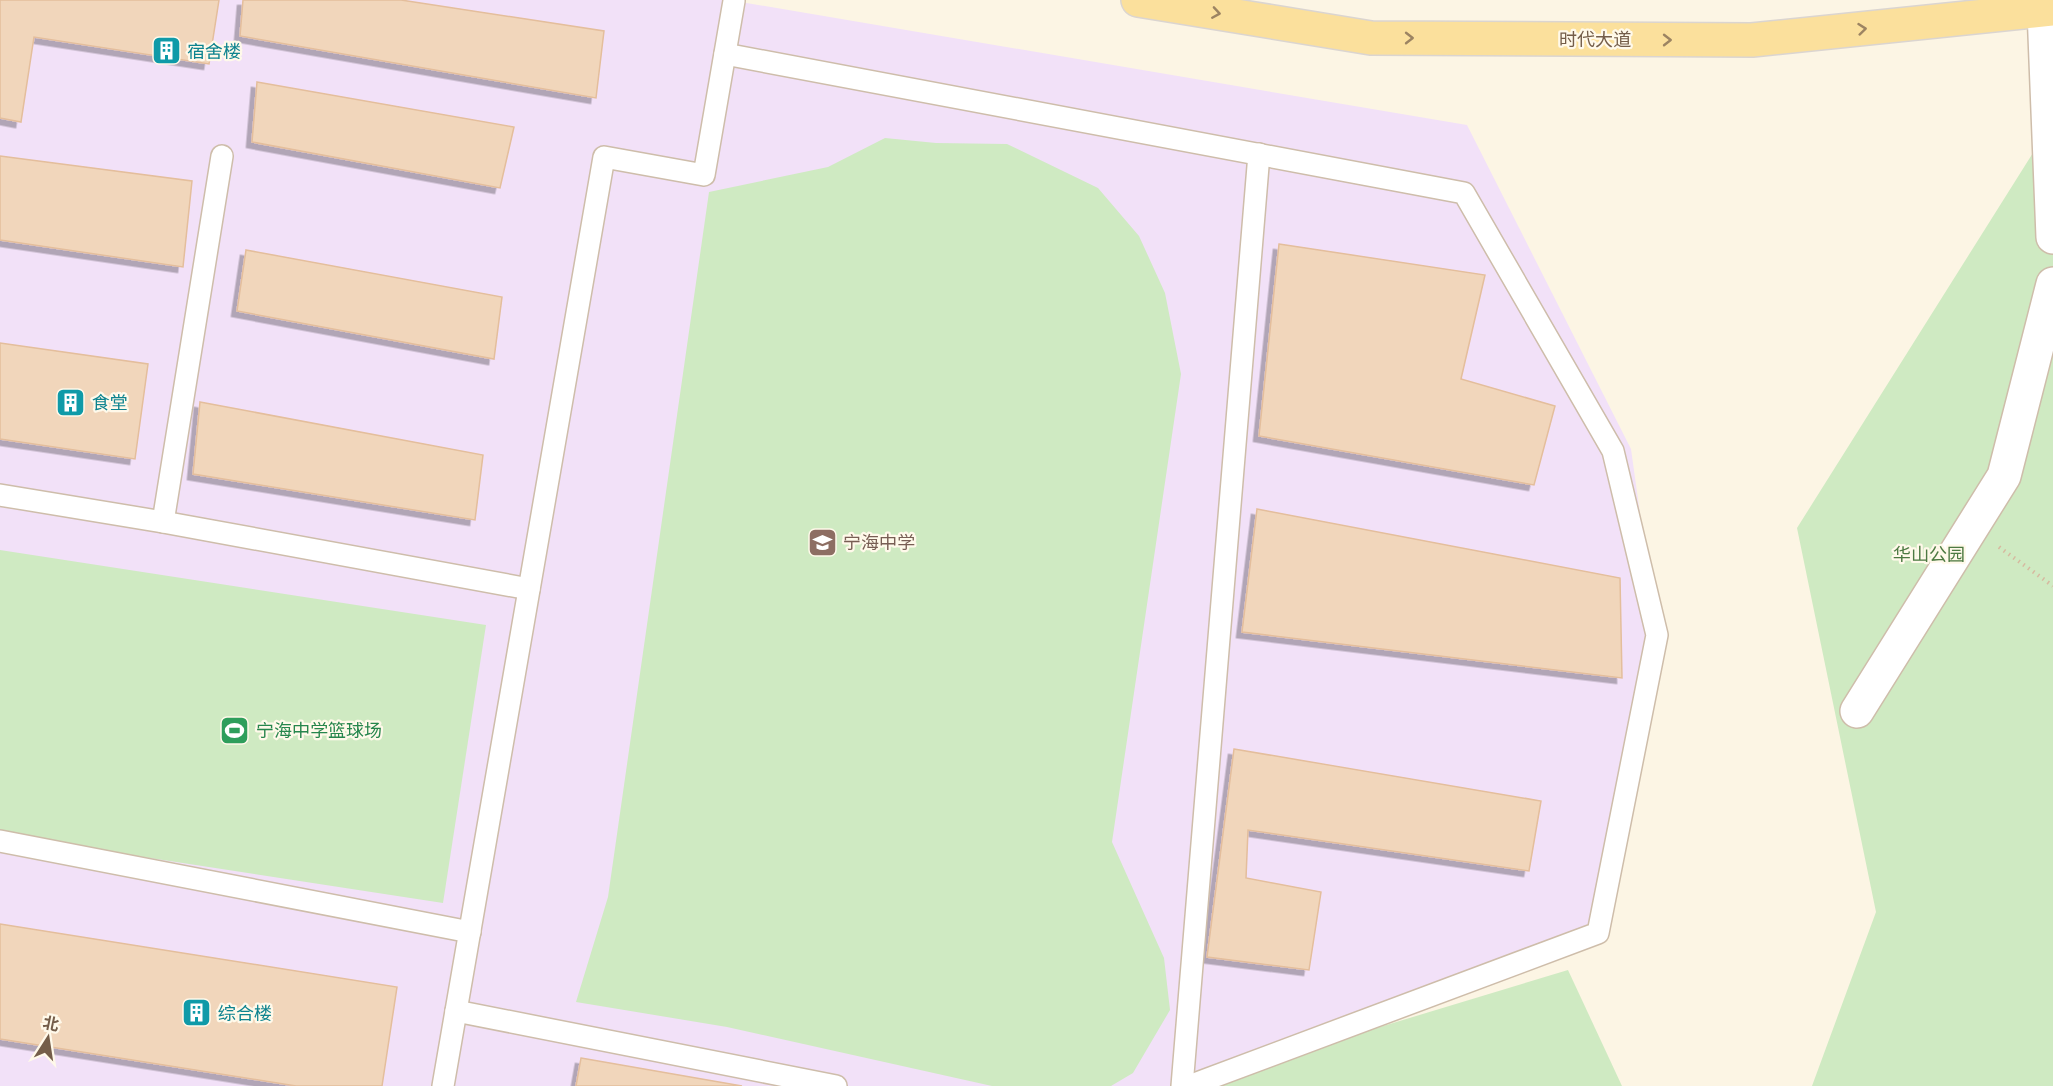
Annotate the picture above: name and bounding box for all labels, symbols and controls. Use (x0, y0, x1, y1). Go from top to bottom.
one-way arrow (1212, 6, 1221, 18)
one-way arrow (1857, 23, 1866, 36)
street label: 时代大道 (1559, 27, 1631, 52)
one-way arrow (1405, 32, 1414, 44)
one-way arrow (1663, 33, 1672, 46)
building icon: 宿舍楼 (150, 35, 182, 67)
place label: 宿舍楼 (187, 39, 241, 64)
building icon: 食堂 (55, 386, 87, 418)
place label: 食堂 (92, 390, 128, 415)
school or university icon: 宁海中学 (806, 526, 838, 558)
place label: 宁海中学 (843, 530, 915, 555)
park label: 华山公园 (1893, 542, 1965, 567)
sports icon: 宁海中学篮球场 (219, 714, 251, 746)
place label: 宁海中学篮球场 (256, 718, 382, 743)
building icon: 综合楼 (181, 997, 213, 1029)
place label: 综合楼 (218, 1001, 272, 1026)
north arrow (18, 1008, 78, 1068)
text: 北 (41, 1011, 61, 1037)

